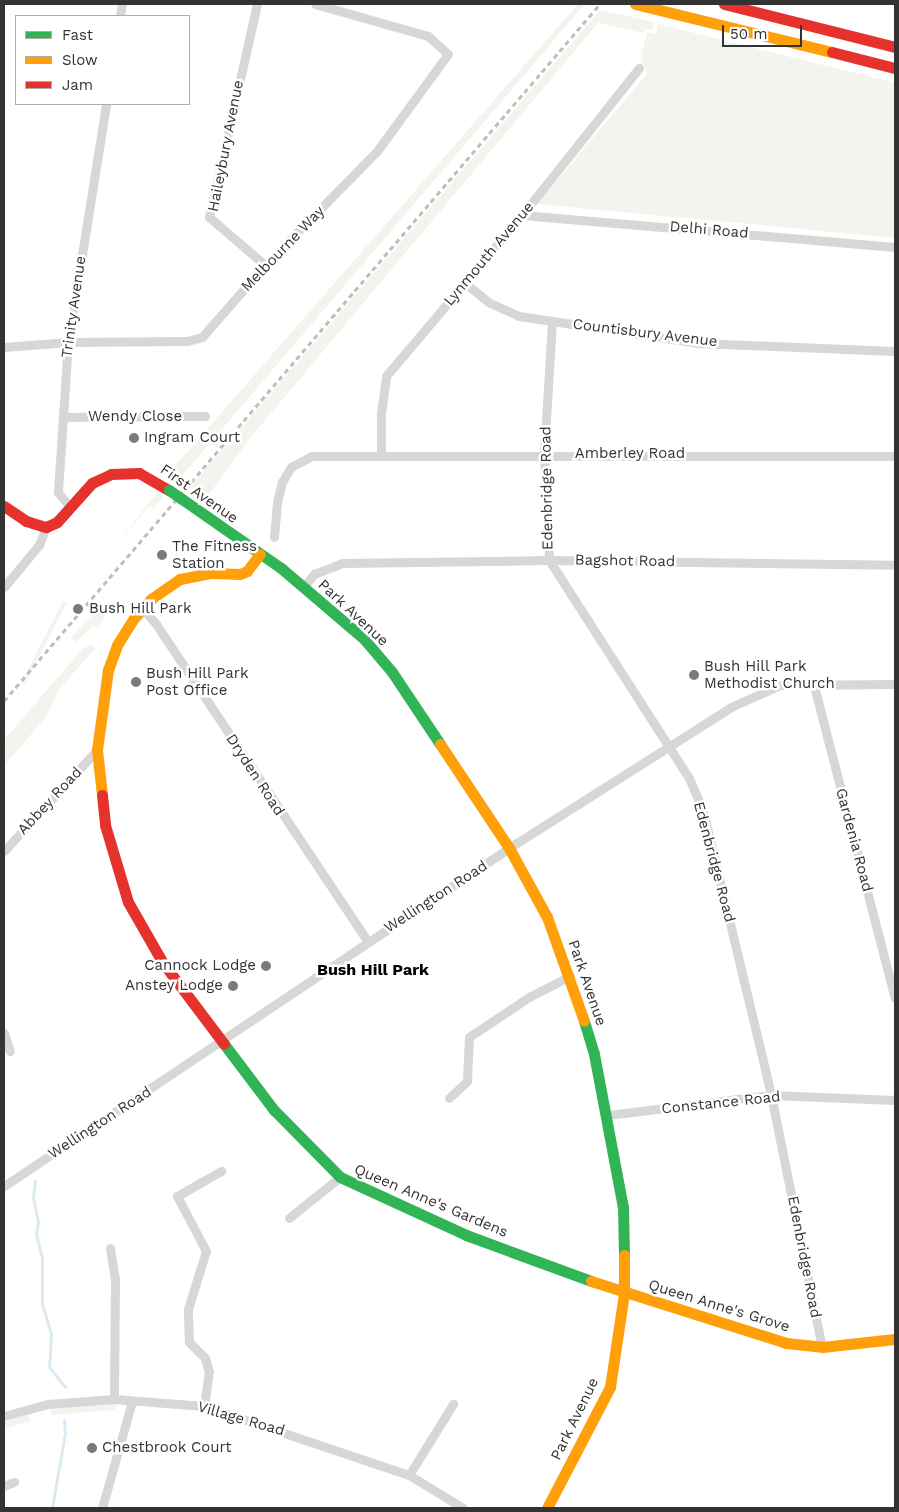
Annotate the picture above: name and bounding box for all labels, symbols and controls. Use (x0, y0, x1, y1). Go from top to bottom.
legend (15, 15, 190, 105)
scale bar (724, 15, 804, 47)
text: 50 m (730, 25, 767, 43)
text: Fast (62, 26, 93, 44)
text: Slow (62, 51, 98, 69)
text: Jam (62, 76, 93, 94)
street label: Haileybury Avenue (204, 78, 248, 214)
street label: Lynmouth Avenue (440, 198, 538, 310)
street label: Melbourne Way (237, 202, 329, 296)
street label: Delhi Road (669, 218, 749, 242)
street label: Trinity Avenue (58, 254, 90, 360)
street label: Countisbury Avenue (571, 315, 719, 351)
street label: Wendy Close (88, 408, 182, 426)
street label: Edenbridge Road (537, 426, 557, 550)
place label: Ingram Court (144, 429, 240, 447)
marker: Ingram Court (128, 432, 140, 444)
street label: Amberley Road (575, 445, 685, 463)
street label: First Avenue (156, 460, 242, 528)
place label: The Fitness Station (172, 537, 257, 572)
marker: The Fitness Station (156, 549, 168, 561)
street label: Bagshot Road (575, 551, 675, 571)
street label: Park Avenue (314, 576, 392, 650)
place label: Bush Hill Park (89, 600, 192, 618)
marker: Bush Hill Park (71, 602, 85, 616)
place label: Bush Hill Park Methodist Church (704, 657, 835, 692)
place label: Bush Hill Park Post Office (146, 664, 249, 699)
marker: Bush Hill Park Methodist Church (688, 669, 700, 681)
marker: Bush Hill Park Post Office (130, 676, 142, 688)
street label: Dryden Road (222, 731, 288, 819)
street label: Abbey Road (14, 763, 86, 839)
street label: Gardenia Road (831, 786, 877, 894)
street label: Edenbridge Road (689, 800, 739, 924)
street label: Wellington Road (381, 857, 491, 937)
street label: Park Avenue (564, 937, 610, 1029)
place label: Cannock Lodge (144, 957, 256, 975)
marker: Cannock Lodge (260, 960, 272, 972)
district label: Bush Hill Park (317, 960, 429, 980)
place label: Anstey Lodge (125, 977, 223, 995)
marker: Anstey Lodge (227, 980, 239, 992)
street label: Wellington Road (45, 1083, 155, 1163)
street label: Constance Road (661, 1088, 781, 1118)
street label: Queen Anne's Gardens (351, 1160, 511, 1242)
street label: Edenbridge Road (783, 1194, 825, 1320)
street label: Queen Anne's Grove (646, 1276, 792, 1336)
street label: Park Avenue (547, 1374, 603, 1464)
street label: Village Road (195, 1398, 287, 1440)
place label: Chestbrook Court (102, 1439, 232, 1457)
marker: Chestbrook Court (86, 1442, 98, 1454)

